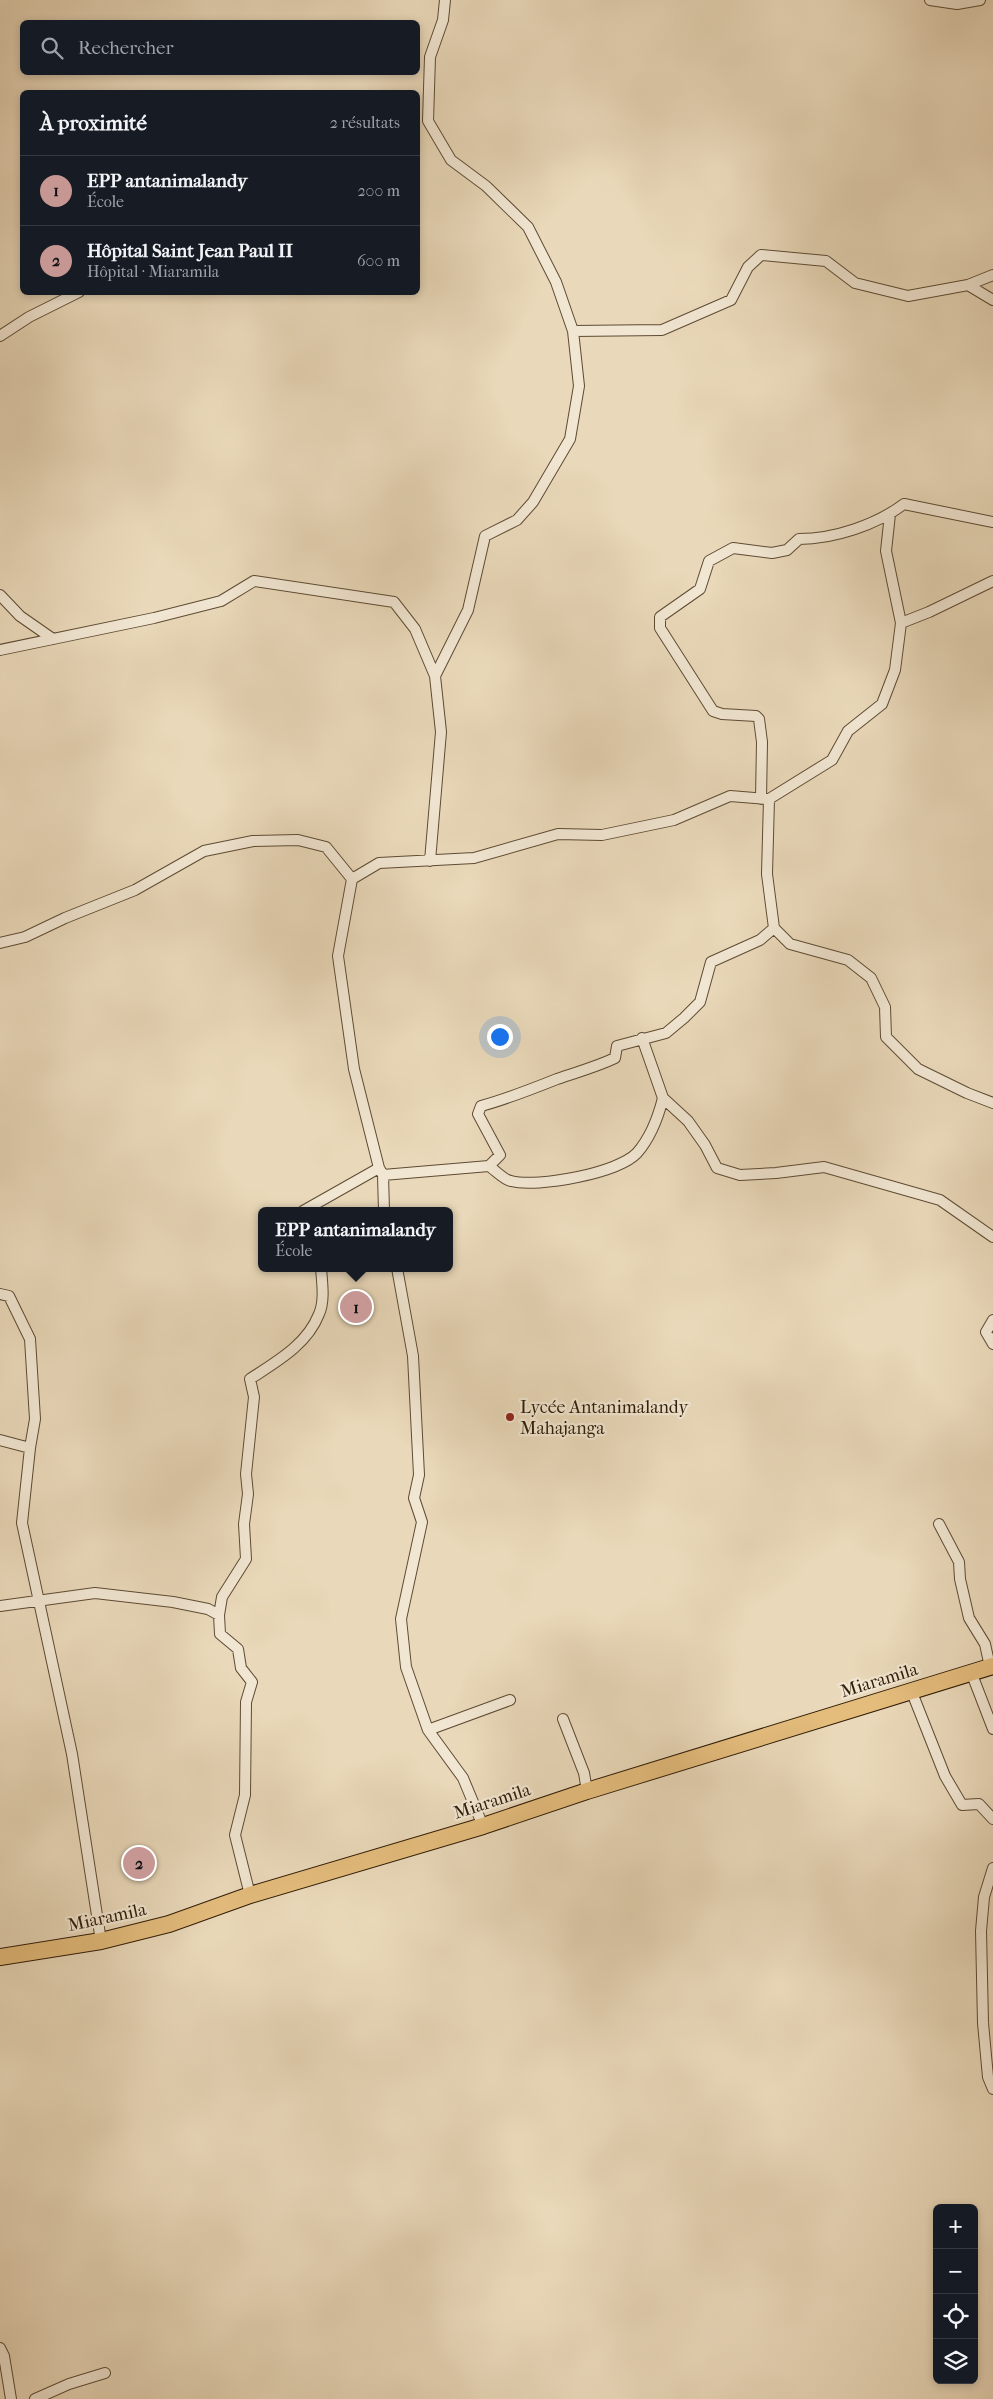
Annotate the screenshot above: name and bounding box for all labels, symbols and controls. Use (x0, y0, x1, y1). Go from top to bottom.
search box (20, 20, 420, 75)
icon: search (38, 34, 66, 62)
text: Rechercher (78, 37, 174, 59)
text: À proximité (40, 111, 147, 135)
text: 2 résultats (330, 113, 400, 132)
text: EPP antanimalandy (87, 170, 247, 192)
text: 1 (53, 181, 59, 200)
text: 200 m (357, 181, 400, 200)
text: École (87, 192, 124, 211)
text: Hôpital Saint Jean Paul II (87, 240, 293, 262)
text: 2 (52, 251, 60, 270)
text: 600 m (357, 251, 400, 270)
text: Hôpital · Miaramila (87, 262, 219, 281)
your location (487, 1024, 513, 1050)
popup (258, 1207, 453, 1272)
text: EPP antanimalandy (275, 1219, 436, 1241)
text: École (275, 1241, 312, 1260)
pin: 1 (340, 1288, 372, 1326)
place label: Lycée Antanimalandy Mahajanga (520, 1397, 689, 1439)
marker: Lycée Antanimalandy Mahajanga (504, 1411, 516, 1423)
street label: Miaramila (838, 1659, 921, 1702)
street label: Miaramila (451, 1779, 534, 1824)
pin: 2 (123, 1844, 155, 1882)
street label: Miaramila (66, 1899, 149, 1936)
map controls (933, 2204, 978, 2384)
button: + (933, 2204, 978, 2249)
button: − (933, 2249, 978, 2294)
button: locate (933, 2294, 978, 2339)
button: layers (933, 2339, 978, 2384)

